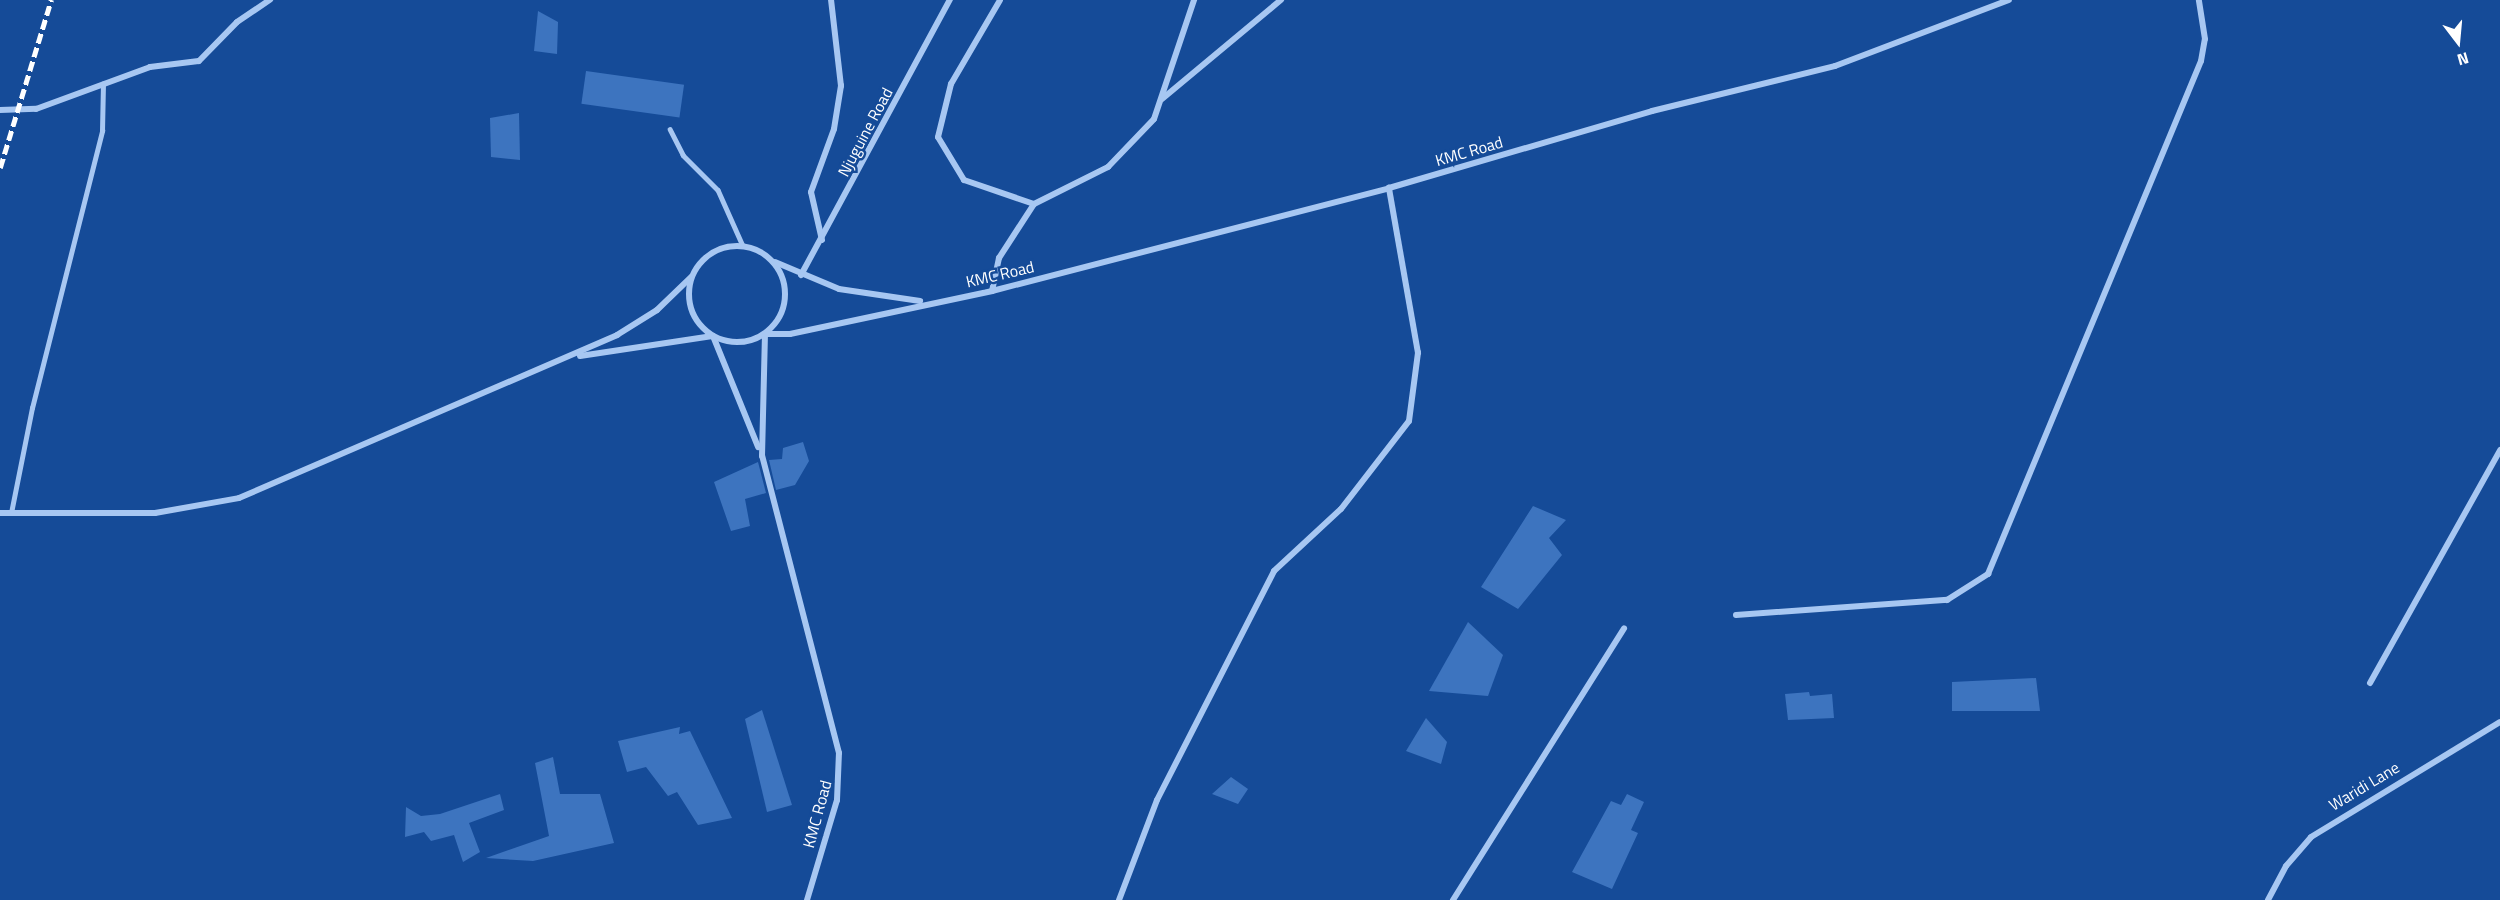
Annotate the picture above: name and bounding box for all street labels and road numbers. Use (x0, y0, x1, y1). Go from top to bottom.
street label: Njuguine Road (834, 84, 896, 180)
street label: KMC Road (1433, 132, 1505, 170)
street label: KMC Road (964, 257, 1036, 291)
street label: Waridi Lane (2325, 757, 2403, 815)
street label: KMC Road (799, 778, 835, 850)

